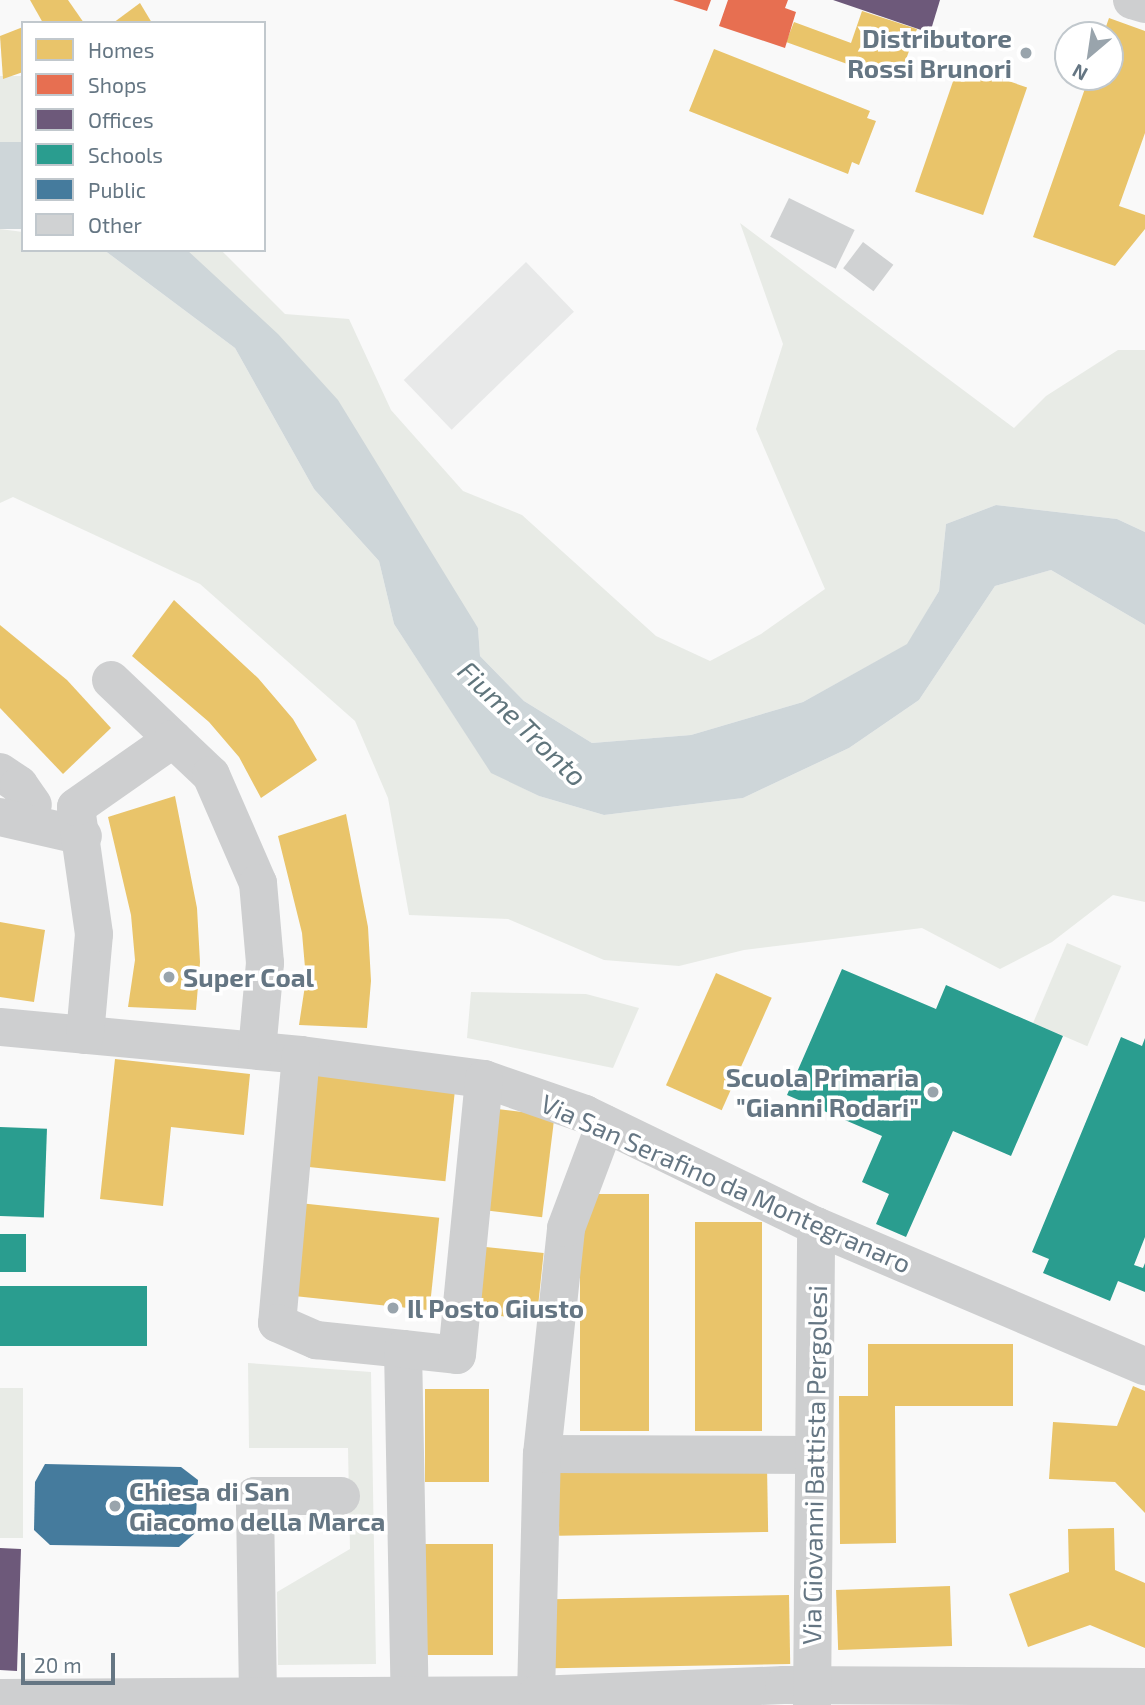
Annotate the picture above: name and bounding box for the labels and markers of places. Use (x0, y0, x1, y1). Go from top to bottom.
place label: Distributore Rossi Brunori (847, 22, 1012, 84)
marker: Distributore Rossi Brunori (1018, 45, 1034, 61)
place label: Super Coal (183, 961, 315, 993)
marker: Super Coal (161, 969, 177, 985)
place label: Scuola Primaria "Gianni Rodari" (726, 1061, 919, 1122)
marker: Scuola Primaria "Gianni Rodari" (925, 1084, 941, 1100)
place label: Il Posto Giusto (407, 1292, 585, 1324)
marker: Il Posto Giusto (385, 1300, 401, 1316)
place label: Chiesa di San Giacomo della Marca (129, 1475, 385, 1536)
marker: Chiesa di San Giacomo della Marca (107, 1498, 123, 1514)

